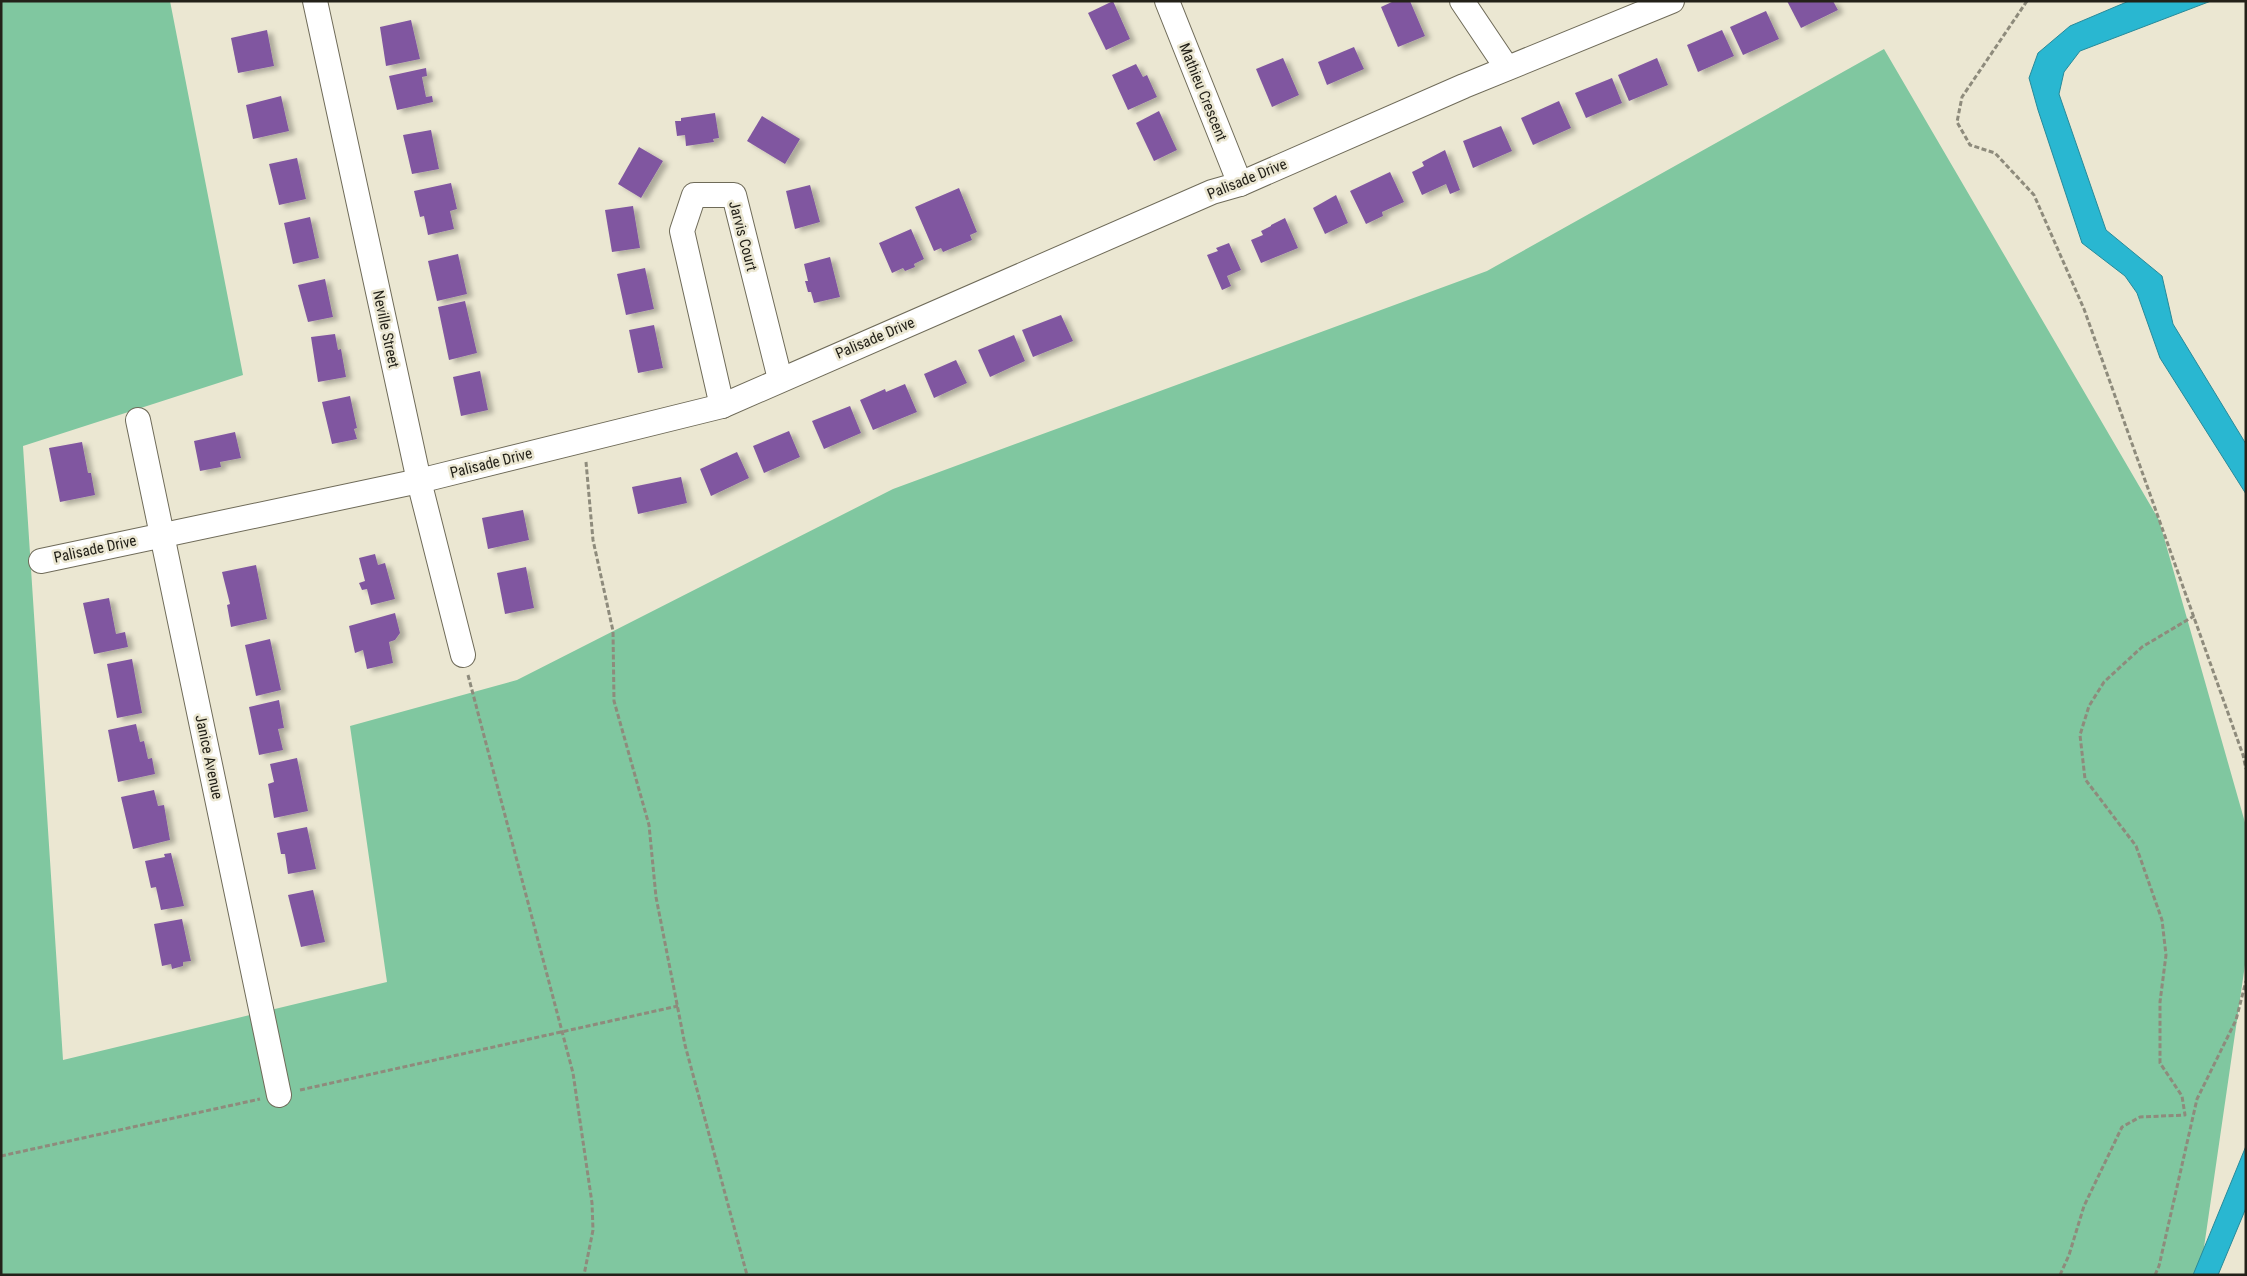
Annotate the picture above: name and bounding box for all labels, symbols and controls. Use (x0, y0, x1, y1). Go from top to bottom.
street label: Mathieu Crescent (1175, 40, 1231, 144)
street label: Palisade Drive (1205, 155, 1289, 203)
street label: Jarvis Court (725, 199, 761, 273)
street label: Neville Street (369, 289, 403, 369)
street label: Palisade Drive (833, 313, 917, 363)
street label: Palisade Drive (448, 444, 534, 482)
street label: Palisade Drive (52, 531, 138, 567)
street label: Janice Avenue (191, 713, 227, 801)

